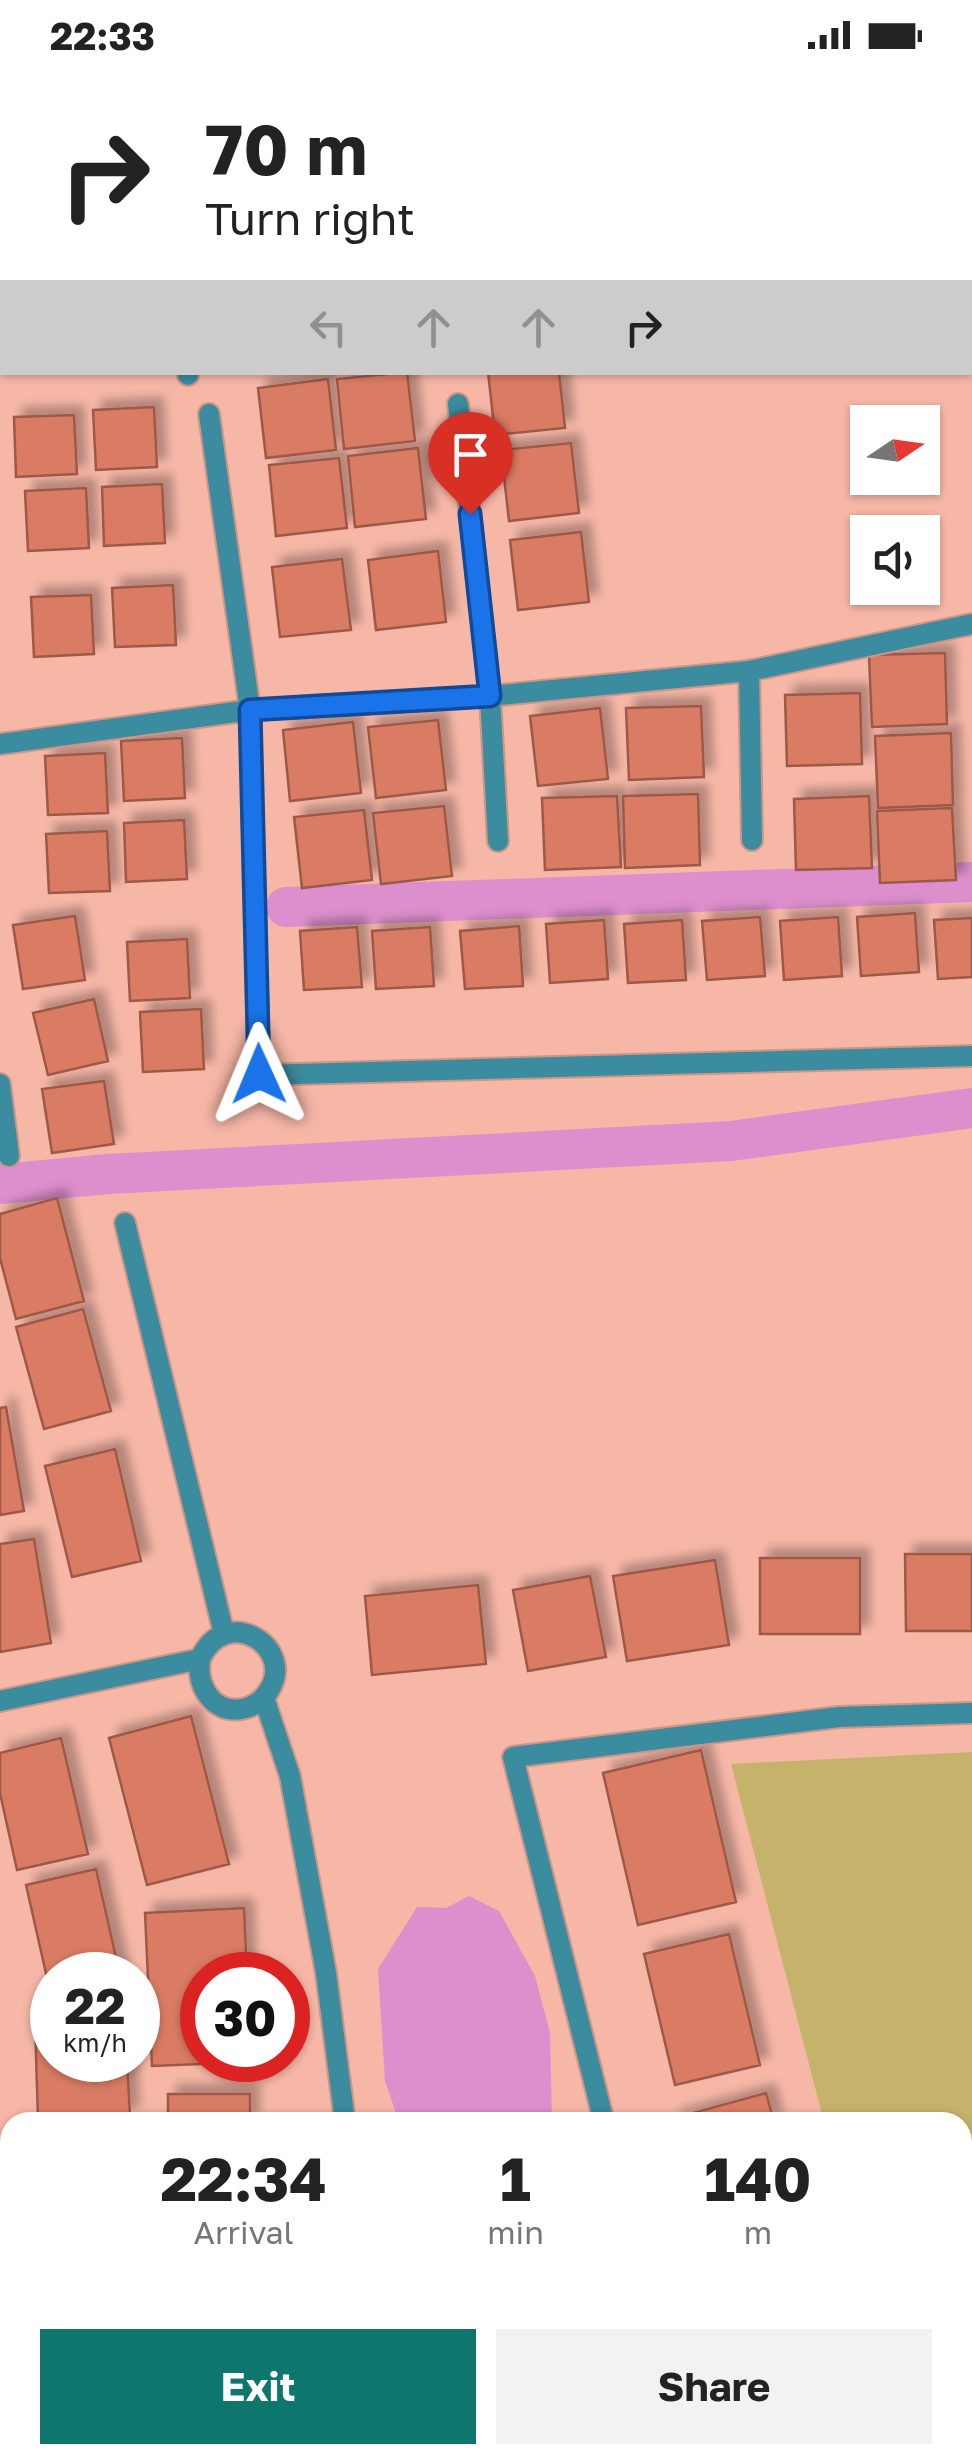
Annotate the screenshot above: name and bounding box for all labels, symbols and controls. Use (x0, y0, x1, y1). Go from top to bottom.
text: 22:33 (50, 13, 155, 58)
text: 70 m (205, 106, 367, 190)
icon: right (40, 110, 170, 240)
text: Turn right (205, 191, 415, 245)
icon: left (301, 300, 356, 355)
icon: ahead (406, 300, 461, 355)
icon: ahead (511, 300, 566, 355)
icon: right (616, 300, 671, 355)
north arrow (850, 405, 940, 495)
map controls (850, 405, 940, 605)
pin (428, 412, 513, 515)
icon: arrive (443, 427, 498, 482)
button: sound (850, 515, 940, 605)
position arrow (207, 1022, 311, 1126)
speed limit sign: 30 (180, 1952, 310, 2082)
text: 22 (64, 1975, 125, 2035)
text: km/h (63, 2027, 127, 2058)
text: 22:34 (160, 2142, 327, 2214)
text: 1 (500, 2142, 531, 2214)
text: 140 (704, 2142, 812, 2214)
text: Arrival (193, 2213, 294, 2251)
text: min (487, 2213, 544, 2251)
text: m (744, 2213, 772, 2251)
button: Exit (40, 2329, 476, 2444)
button: Share (496, 2329, 932, 2444)

